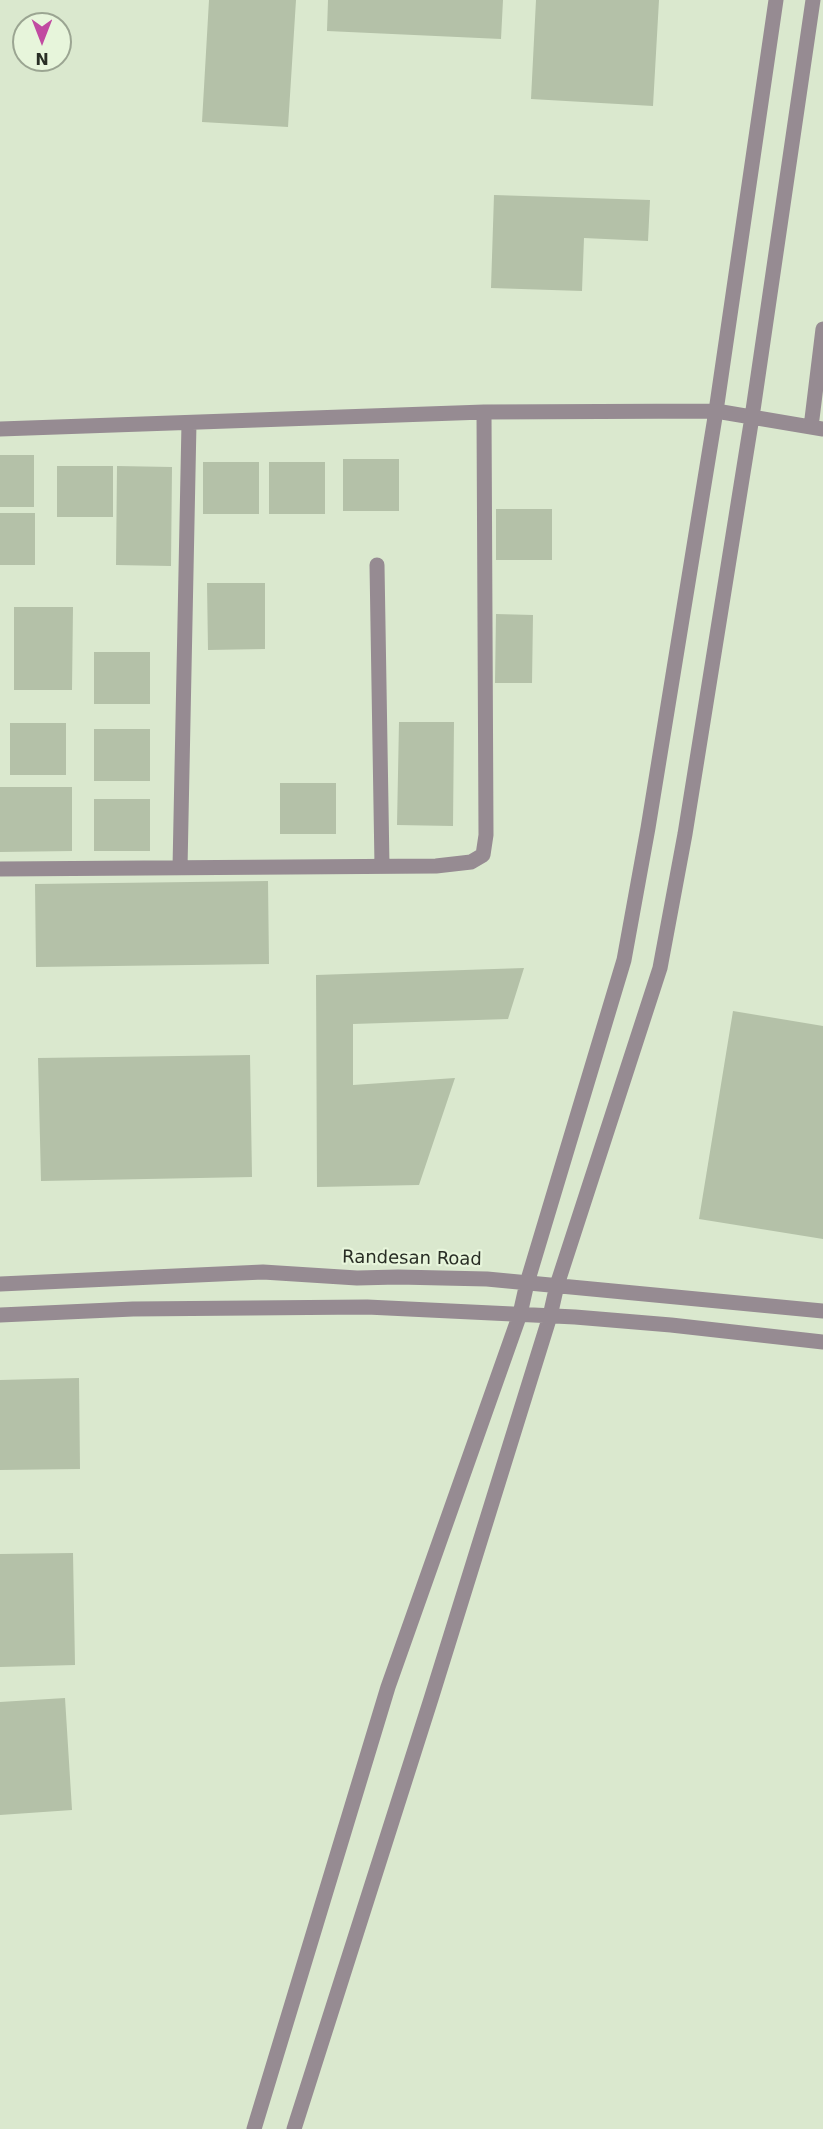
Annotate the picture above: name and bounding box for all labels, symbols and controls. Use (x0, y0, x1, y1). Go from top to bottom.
north arrow (12, 12, 72, 72)
text: N (35, 49, 49, 68)
street label: Randesan Road (342, 1247, 482, 1271)

